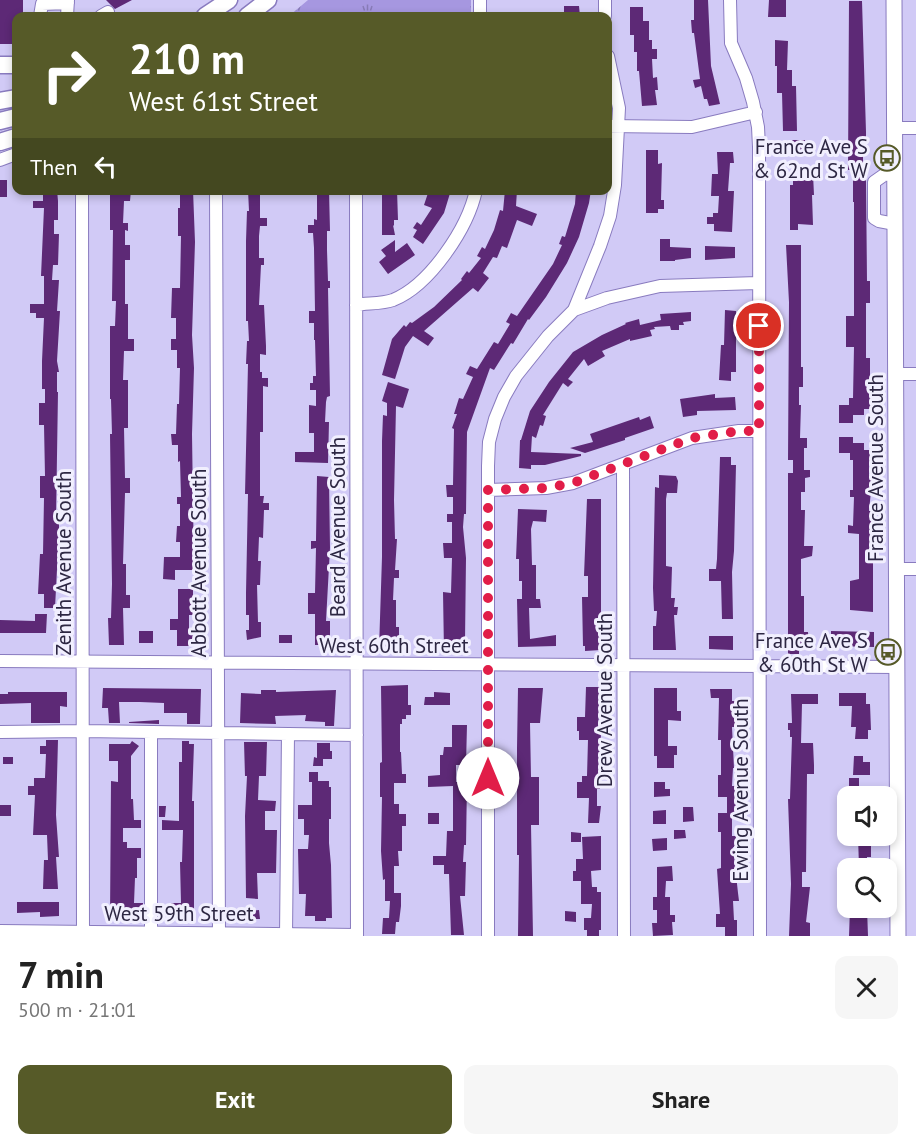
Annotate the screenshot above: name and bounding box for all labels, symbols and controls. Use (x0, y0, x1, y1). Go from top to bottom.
text: 210 m (129, 31, 245, 86)
icon: right (30, 36, 108, 114)
text: West 61st Street (129, 84, 318, 118)
place label: France Ave S & 62nd St W (753, 133, 869, 184)
bus stop icon: France Ave S & 62nd St W (872, 143, 902, 173)
icon: left (89, 150, 122, 183)
text: Then (30, 153, 77, 181)
pin (733, 300, 784, 351)
icon: arrive (742, 309, 775, 342)
street label: France Avenue South (862, 374, 889, 562)
street label: Beard Avenue South (324, 437, 351, 617)
street label: Abbott Avenue South (185, 469, 212, 657)
street label: Zenith Avenue South (50, 470, 77, 656)
street label: Drew Avenue South (591, 613, 618, 787)
place label: France Ave S & 60th St W (755, 627, 869, 678)
street label: West 60th Street (319, 632, 469, 659)
bus stop icon: France Ave S & 60th St W (873, 637, 903, 667)
street label: Ewing Avenue South (727, 698, 754, 882)
position arrow (456, 746, 520, 810)
map controls (837, 786, 897, 918)
button: sound (837, 786, 897, 846)
button: search (837, 858, 897, 918)
street label: West 59th Street (104, 900, 254, 927)
text: 7 min (18, 951, 104, 998)
button: close (835, 956, 898, 1019)
text: 500 m · 21:01 (18, 997, 136, 1023)
button: Exit (18, 1065, 452, 1134)
button: Share (464, 1065, 898, 1134)

